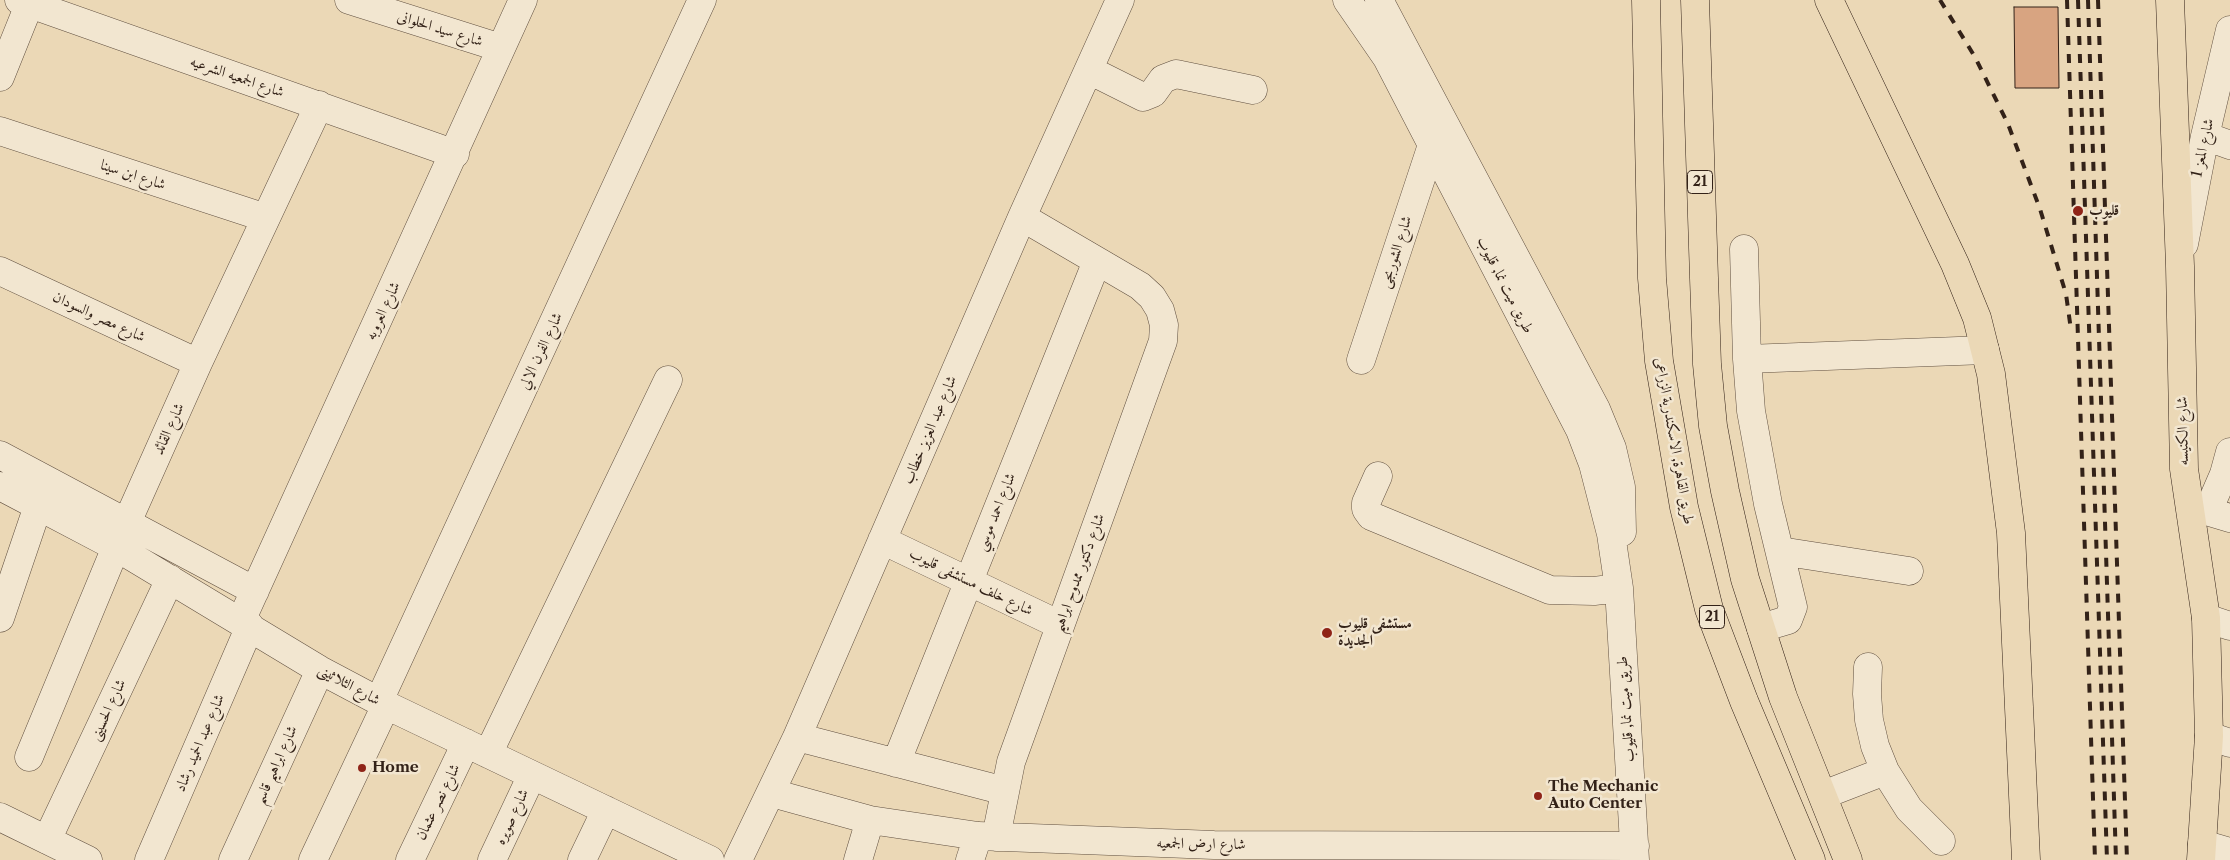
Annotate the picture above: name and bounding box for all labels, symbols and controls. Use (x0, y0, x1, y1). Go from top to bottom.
street label: شارع سيد الحلوانى (395, 7, 485, 51)
street label: شارع الجمعيه الشرعيه (188, 53, 286, 101)
street label: شارع المعز 1 (2188, 117, 2218, 179)
street label: شارع ابن سينا (98, 156, 168, 194)
road number: 21 (1688, 170, 1712, 193)
place label: قليوب (2089, 202, 2119, 220)
marker: قليوب (2071, 204, 2085, 218)
street label: شارع الشوربجى (1376, 213, 1416, 291)
street label: طريق ميت نما, قليوب (1473, 234, 1537, 336)
street label: شارع العروبه (362, 279, 404, 343)
street label: شارع مصر والسودان (50, 288, 148, 346)
street label: شارع الفرن الالي (515, 310, 567, 392)
street label: طريق القاهرة, الاسكندرية الزراعى (1650, 356, 1698, 526)
street label: شارع عبد العزيز خطاب (899, 373, 961, 487)
street label: شارع الكنيسه (2173, 396, 2193, 466)
street label: شارع القائد (150, 400, 188, 458)
street label: شارع احمد موسي (972, 470, 1020, 554)
street label: شارع دكتور ممدوح ابراهيم (1049, 511, 1109, 635)
street label: شارع خلف مستشفى قليوب (906, 544, 1036, 620)
road number: 21 (1700, 606, 1724, 628)
place label: مستشفى قليوب الجديدة (1338, 615, 1412, 650)
marker: مستشفى قليوب الجديدة (1320, 626, 1334, 640)
street label: طريق ميت نما, قليوب (1613, 655, 1639, 763)
street label: شارع الثلاثينى (315, 661, 383, 709)
street label: شارع الحسينى (86, 676, 130, 744)
street label: شارع عبد الحميد رشاد (171, 691, 229, 795)
street label: شارع ابراهيم قاسم (251, 723, 301, 807)
place label: Home (372, 759, 419, 777)
street label: شارع نصر عثمان (412, 761, 464, 843)
marker: Home (356, 762, 368, 774)
place label: The Mechanic Auto Center (1548, 778, 1658, 813)
street label: شارع صويره (491, 786, 533, 848)
marker: The Mechanic Auto Center (1532, 790, 1544, 802)
street label: شارع ارض الجمعيه (1156, 834, 1246, 854)

